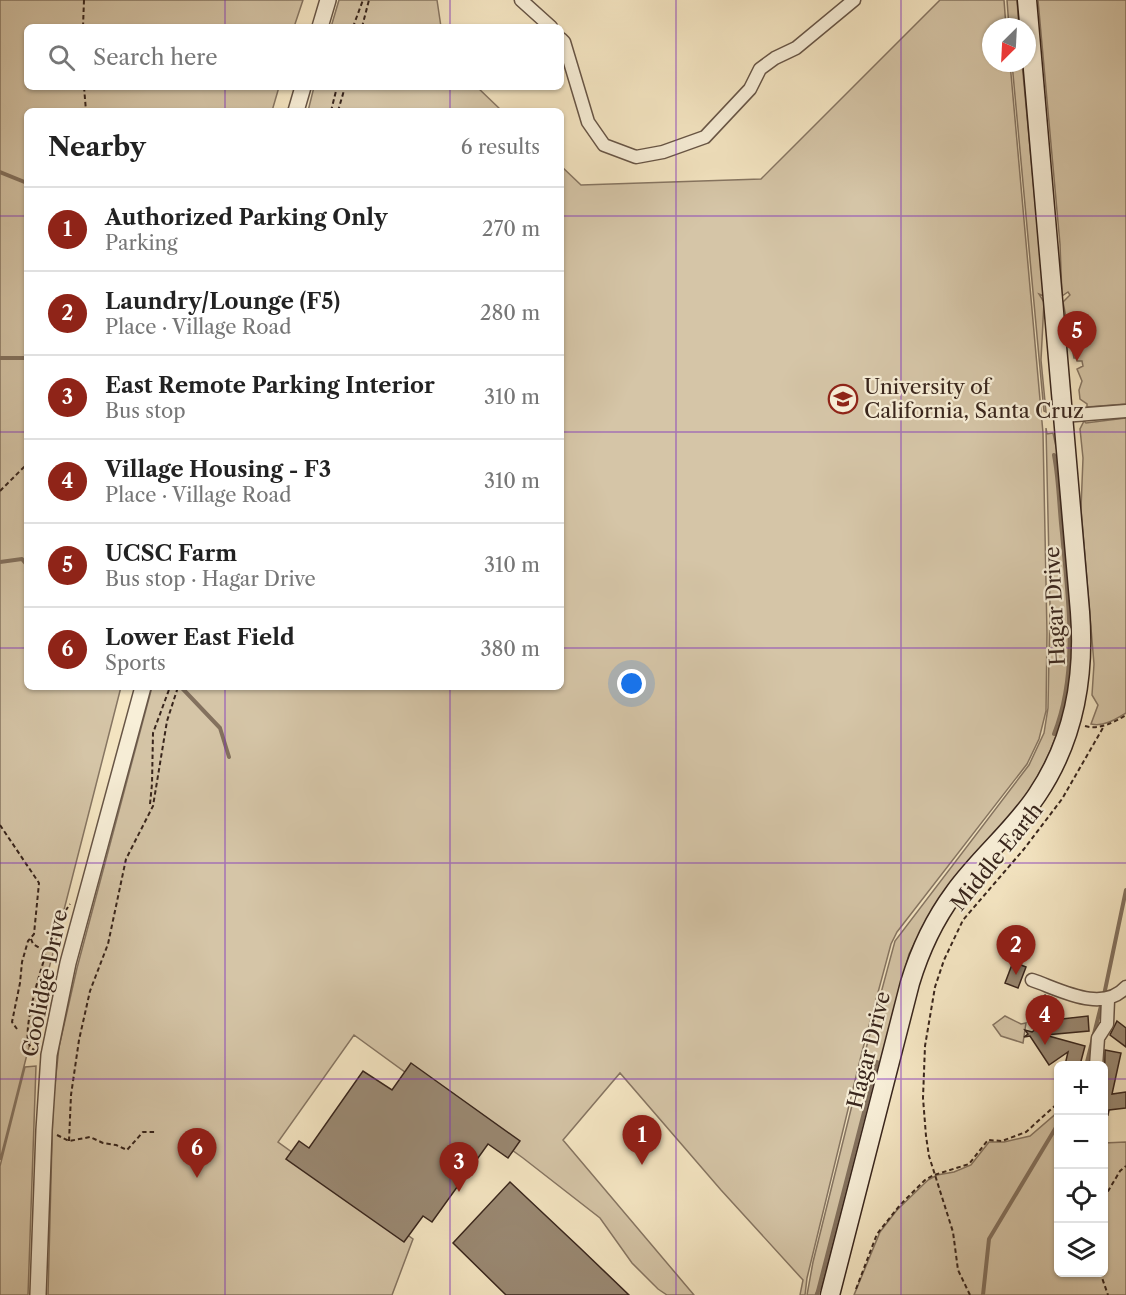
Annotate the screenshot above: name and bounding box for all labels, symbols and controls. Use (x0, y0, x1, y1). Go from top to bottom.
north arrow (982, 18, 1036, 72)
search box (24, 24, 564, 90)
icon: search (45, 41, 78, 74)
text: Search here (93, 44, 218, 71)
text: Nearby (48, 131, 146, 163)
text: 6 results (461, 135, 540, 159)
text: Authorized Parking Only (105, 204, 387, 231)
text: 1 (63, 217, 72, 241)
text: 270 m (482, 217, 540, 241)
text: Parking (105, 231, 178, 255)
text: Laundry/Lounge (F5) (105, 288, 340, 315)
text: 2 (62, 301, 73, 325)
text: 280 m (480, 301, 540, 325)
pin: 5 (1058, 312, 1096, 361)
text: Place · Village Road (105, 315, 291, 339)
text: East Remote Parking Interior (105, 372, 435, 399)
place label: University of California, Santa Cruz (864, 374, 1084, 423)
school or university icon: University of California, Santa Cruz (827, 383, 859, 415)
text: 3 (62, 385, 73, 409)
text: 310 m (484, 385, 540, 409)
text: Bus stop (105, 399, 186, 423)
text: Village Housing - F3 (105, 456, 331, 483)
text: 4 (62, 469, 73, 493)
text: 310 m (484, 469, 540, 493)
text: Place · Village Road (105, 483, 291, 507)
text: UCSC Farm (105, 540, 237, 567)
street label: Hagar Drive (1039, 546, 1070, 666)
text: 5 (62, 553, 73, 577)
text: 310 m (484, 553, 540, 577)
text: Bus stop · Hagar Drive (105, 567, 316, 591)
text: Lower East Field (105, 624, 295, 651)
text: 6 (62, 637, 73, 661)
text: 380 m (481, 637, 540, 661)
text: Sports (105, 651, 166, 675)
your location (617, 669, 646, 698)
street label: Middle Earth (945, 798, 1048, 916)
street label: Coolidge Drive (17, 907, 72, 1059)
pin: 2 (996, 926, 1036, 975)
street label: Hagar Drive (842, 989, 895, 1111)
pin: 4 (1026, 996, 1064, 1045)
map controls (1054, 1061, 1108, 1277)
button: + (1054, 1061, 1108, 1115)
button: − (1054, 1115, 1108, 1169)
pin: 1 (622, 1116, 662, 1165)
pin: 6 (178, 1128, 216, 1178)
pin: 3 (440, 1142, 478, 1192)
button: locate (1054, 1169, 1108, 1223)
button: layers (1054, 1223, 1108, 1277)

